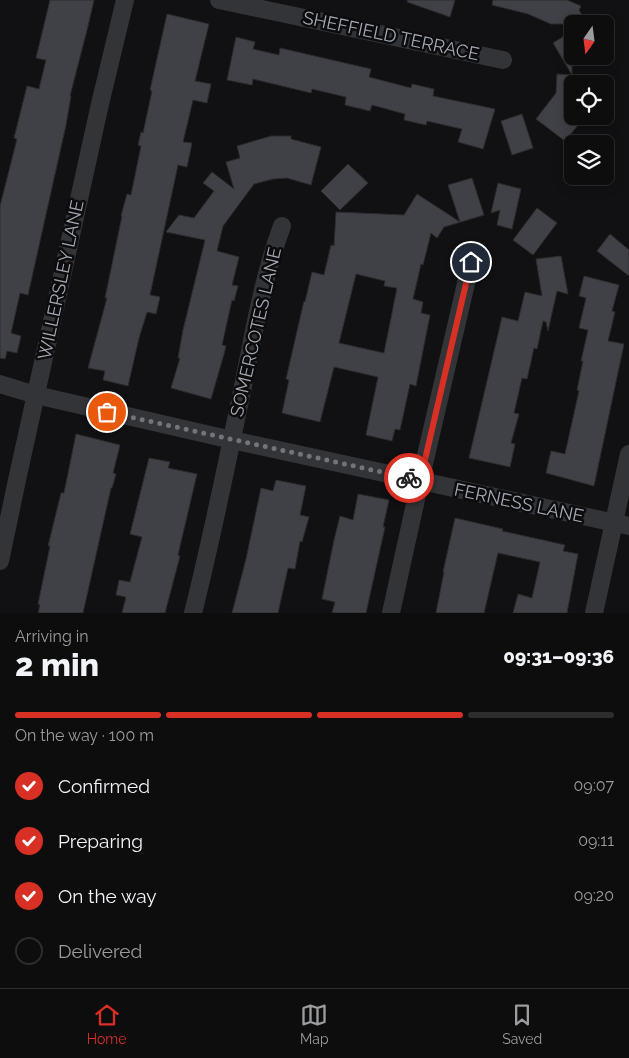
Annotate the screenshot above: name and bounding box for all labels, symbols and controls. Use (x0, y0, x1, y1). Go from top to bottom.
street label: SHEFFIELD TERRACE (301, 7, 481, 64)
north arrow (564, 15, 614, 65)
map controls (564, 15, 614, 185)
button: locate (564, 75, 614, 125)
button: layers (564, 135, 614, 185)
street label: WILLERSLEY LANE (33, 198, 88, 362)
pin (450, 241, 492, 283)
street label: SOMERCOTES LANE (226, 245, 285, 419)
icon: home (457, 248, 485, 276)
pin (86, 391, 128, 433)
icon: bag (93, 398, 121, 426)
courier (384, 453, 434, 503)
icon: bike (395, 464, 423, 492)
street label: FERNESS LANE (452, 479, 586, 527)
text: Arriving in (15, 627, 89, 646)
text: 09:31–09:36 (503, 645, 614, 667)
text: 2 min (15, 646, 99, 683)
text: On the way · 100 m (15, 726, 154, 745)
icon: check (15, 772, 43, 800)
text: Confirmed (58, 775, 150, 797)
text: 09:07 (574, 776, 614, 795)
icon: check (15, 827, 43, 855)
text: Preparing (58, 830, 143, 852)
text: 09:11 (578, 831, 614, 850)
icon: check (15, 882, 43, 910)
text: On the way (58, 885, 157, 907)
text: 09:20 (574, 886, 614, 905)
text: Delivered (58, 940, 142, 962)
tab: Home (87, 1001, 126, 1047)
tab: Map (300, 1001, 329, 1047)
tab: Saved (502, 1001, 542, 1047)

